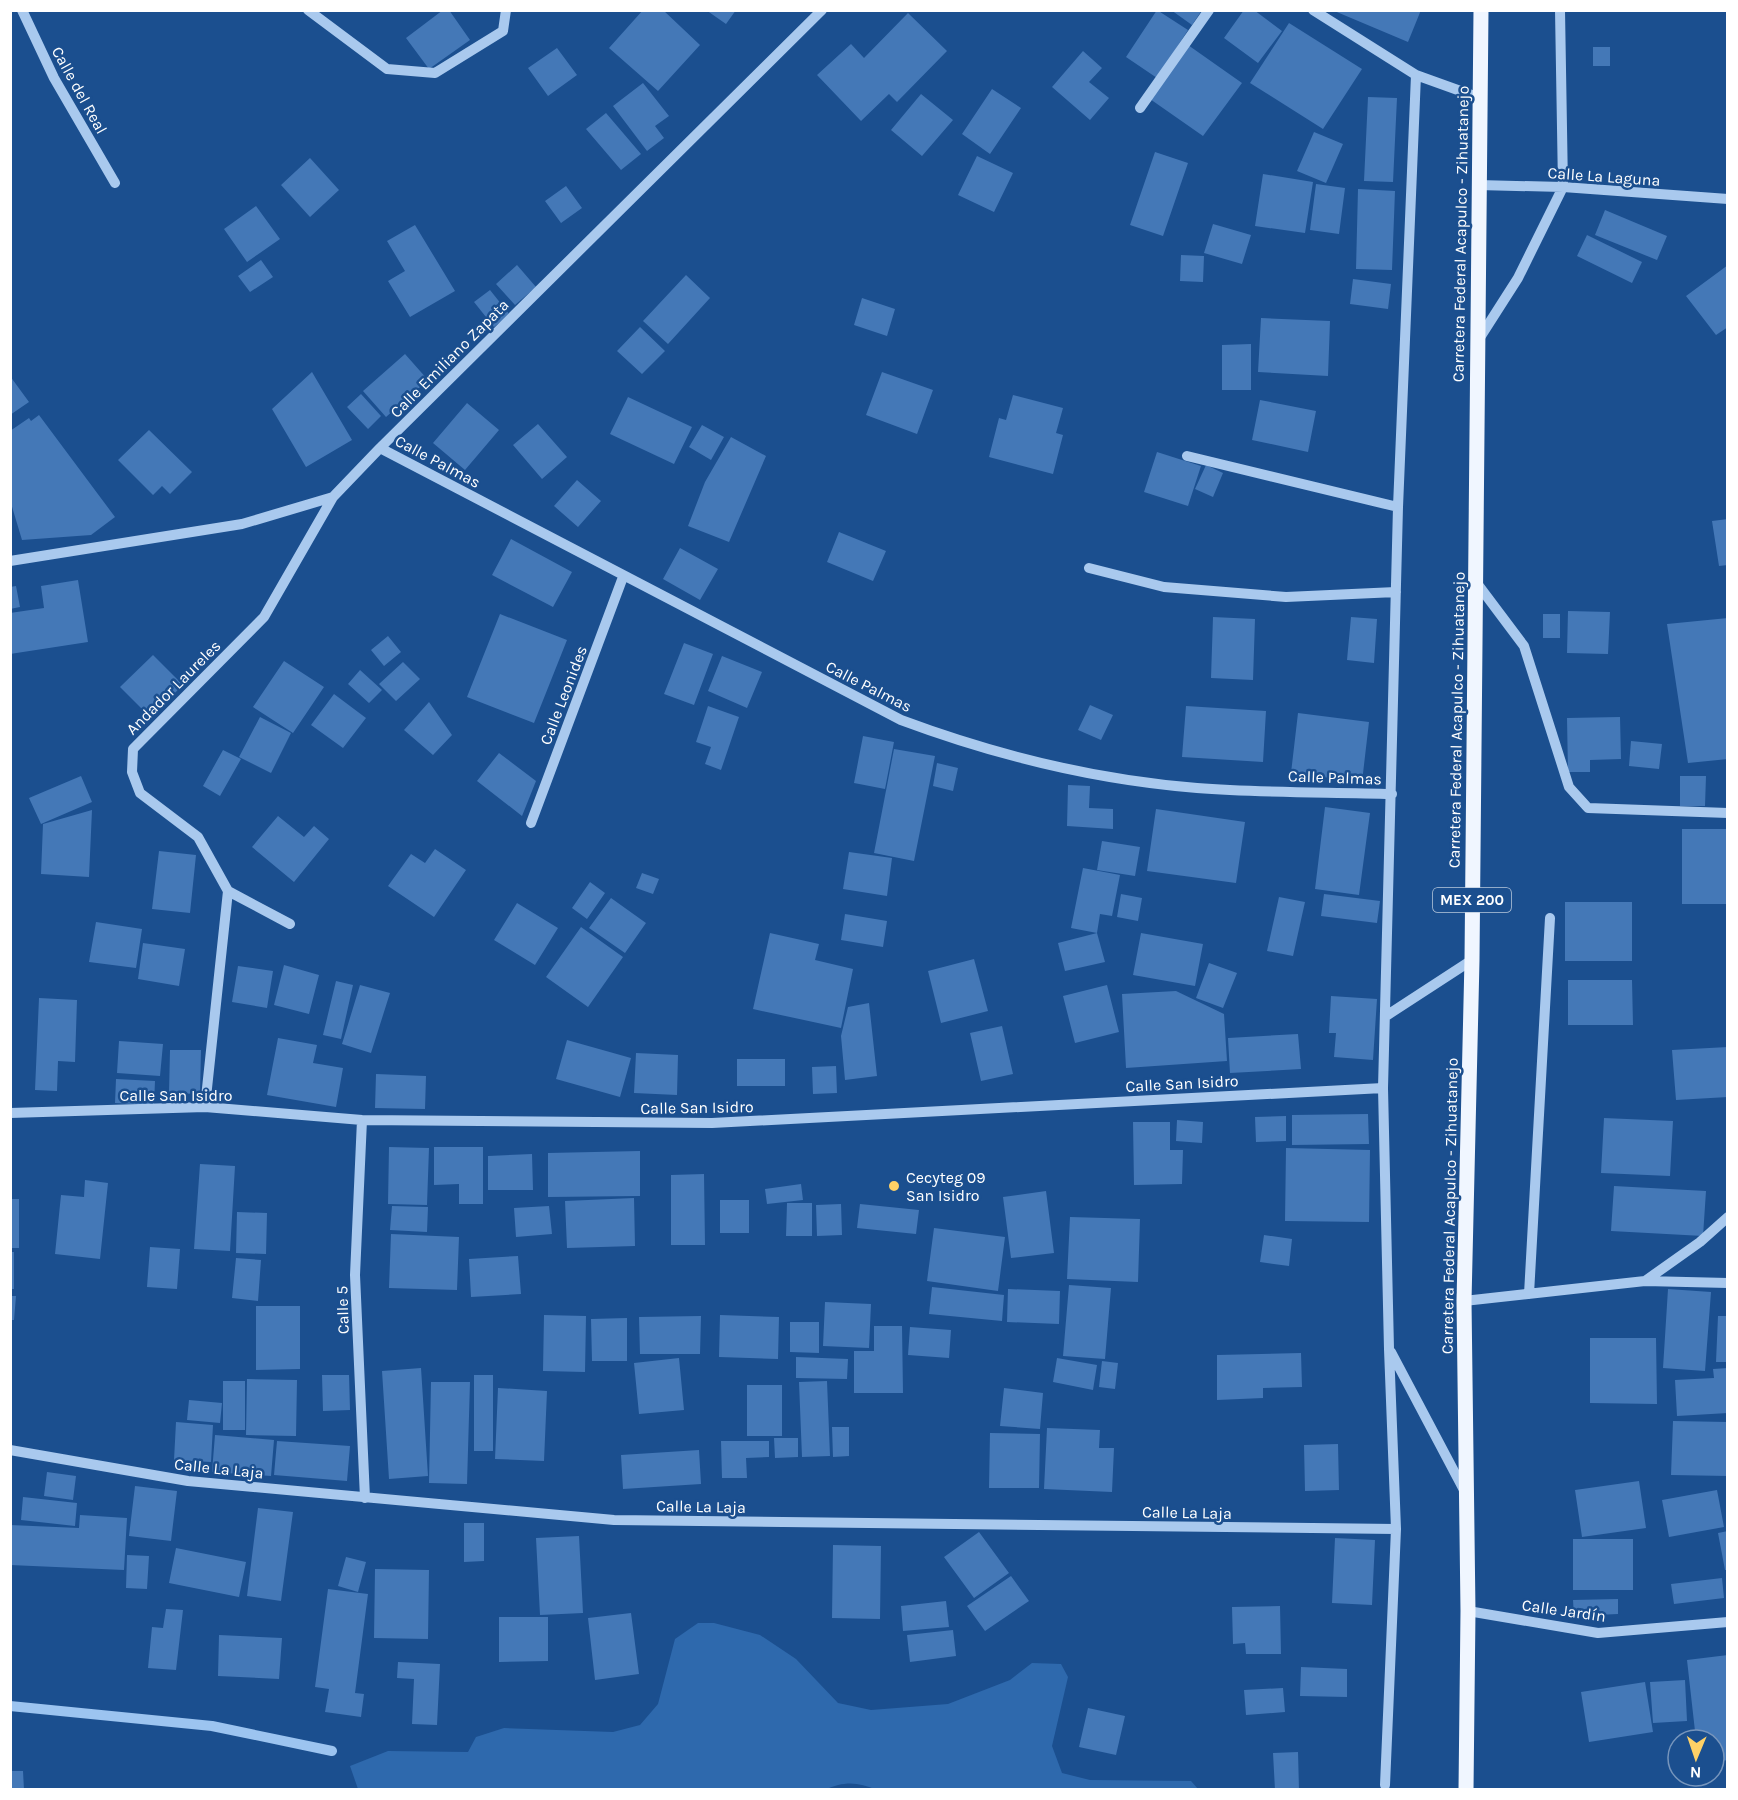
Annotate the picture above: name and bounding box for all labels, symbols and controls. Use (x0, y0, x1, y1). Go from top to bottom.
street label: Calle del Real (48, 43, 111, 137)
street label: Carretera Federal Acapulco - Zihuatanejo (1448, 86, 1473, 382)
street label: Calle La Laguna (1547, 163, 1661, 190)
street label: Calle Emiliano Zapata (386, 295, 513, 422)
street label: Calle Palmas (392, 431, 484, 492)
street label: Carretera Federal Acapulco - Zihuatanejo (1444, 572, 1469, 868)
street label: Andador Laureles (122, 636, 225, 739)
street label: Calle Leonides (536, 643, 591, 747)
street label: Calle Palmas (823, 657, 915, 716)
street label: Calle Palmas (1288, 766, 1382, 789)
road number: MEX 200 (1433, 888, 1511, 912)
street label: Carretera Federal Acapulco - Zihuatanejo (1437, 1058, 1462, 1354)
street label: Calle San Isidro (1125, 1071, 1239, 1096)
street label: Calle San Isidro (119, 1086, 233, 1105)
street label: Calle San Isidro (640, 1097, 754, 1118)
place label: Cecyteg 09 San Isidro (906, 1168, 986, 1205)
marker: Cecyteg 09 San Isidro (887, 1179, 901, 1193)
street label: Calle 5 (332, 1285, 353, 1335)
street label: Calle La Laja (173, 1454, 265, 1483)
street label: Calle La Laja (656, 1496, 746, 1517)
street label: Calle La Laja (1142, 1502, 1232, 1523)
street label: Calle Jardín (1521, 1595, 1607, 1626)
north arrow (1666, 1728, 1726, 1788)
text: N (1689, 1763, 1702, 1782)

